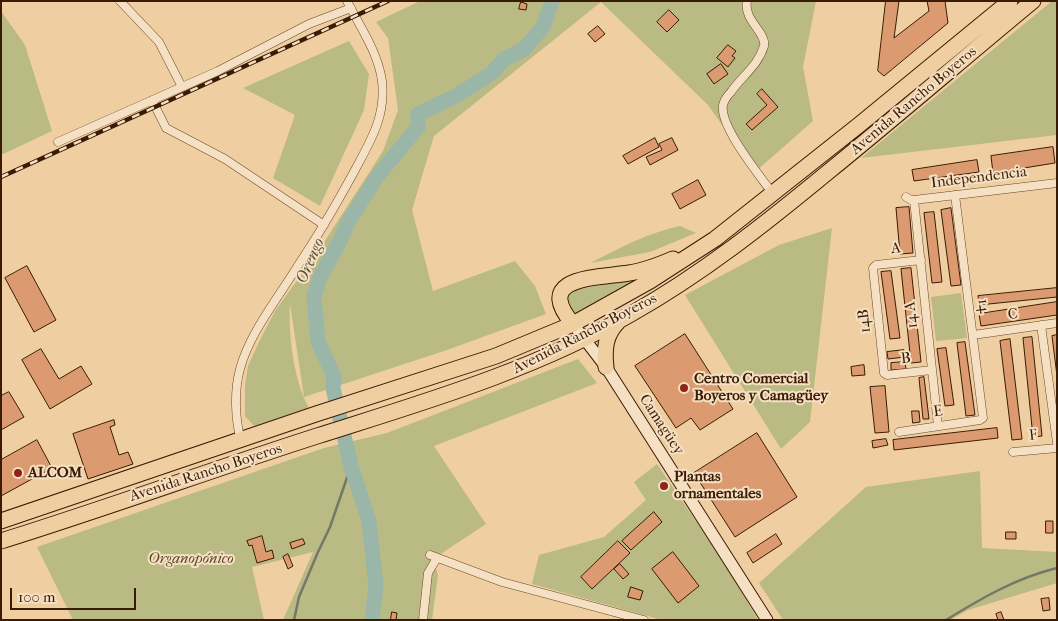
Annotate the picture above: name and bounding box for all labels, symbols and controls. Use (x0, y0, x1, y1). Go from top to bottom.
street label: Avenida Rancho Boyeros (847, 43, 981, 159)
street label: Independencia (930, 163, 1028, 193)
water label: Orengo (293, 235, 329, 287)
street label: A (890, 239, 902, 259)
street label: Avenida Rancho Boyeros (510, 290, 660, 378)
street label: 14 (973, 298, 993, 314)
street label: 14 A (902, 301, 922, 329)
street label: C (1007, 305, 1019, 325)
street label: 14B (855, 308, 875, 334)
street label: B (900, 349, 912, 369)
place label: Centro Comercial Boyeros y Camagüey (694, 370, 828, 405)
marker: Centro Comercial Boyeros y Camagüey (678, 382, 690, 394)
street label: Camagüey (635, 391, 687, 459)
street label: E (932, 402, 944, 422)
street label: F (1028, 427, 1038, 445)
street label: Avenida Rancho Boyeros (128, 440, 284, 506)
place label: ALCOM (28, 464, 82, 482)
marker: ALCOM (12, 467, 24, 479)
place label: Plantas ornamentales (674, 468, 761, 503)
marker: Plantas ornamentales (658, 480, 670, 492)
park label: Organopónico (148, 550, 234, 568)
scale bar (12, 578, 139, 610)
text: 100 m (18, 588, 56, 606)

